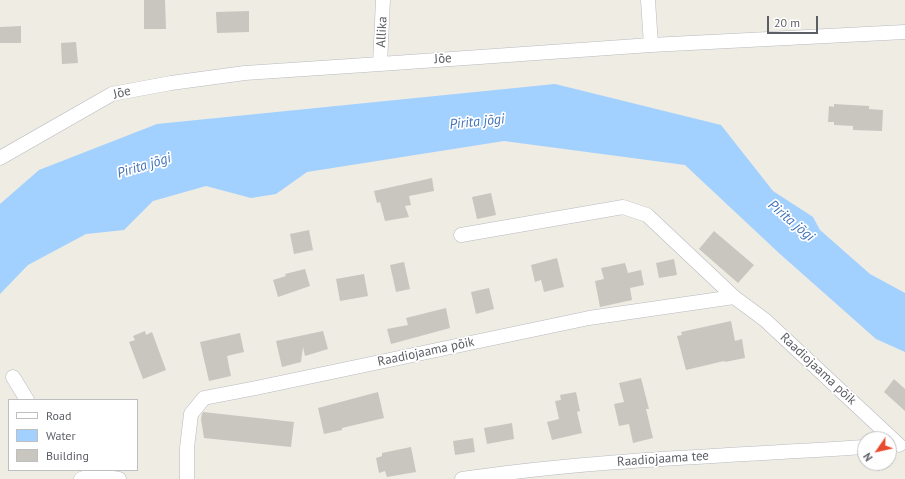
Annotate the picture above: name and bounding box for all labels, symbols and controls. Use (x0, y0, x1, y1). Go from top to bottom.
scale bar (769, 8, 820, 34)
text: 20 m (774, 15, 800, 30)
street label: Allika (373, 16, 391, 48)
street label: Jõe (434, 51, 452, 67)
street label: Jõe (112, 83, 132, 103)
water label: Pirita jõgi (449, 111, 505, 133)
water label: Pirita jõgi (115, 150, 173, 182)
water label: Pirita jõgi (764, 197, 818, 245)
street label: Raadiojaama põik (777, 330, 859, 408)
street label: Raadiojaama põik (376, 334, 476, 370)
legend (8, 399, 138, 471)
text: Road (46, 408, 71, 423)
text: Water (46, 428, 76, 443)
north arrow (857, 431, 897, 471)
text: Building (46, 448, 89, 463)
street label: Raadiojaama tee (617, 448, 709, 470)
text: N (860, 450, 876, 464)

